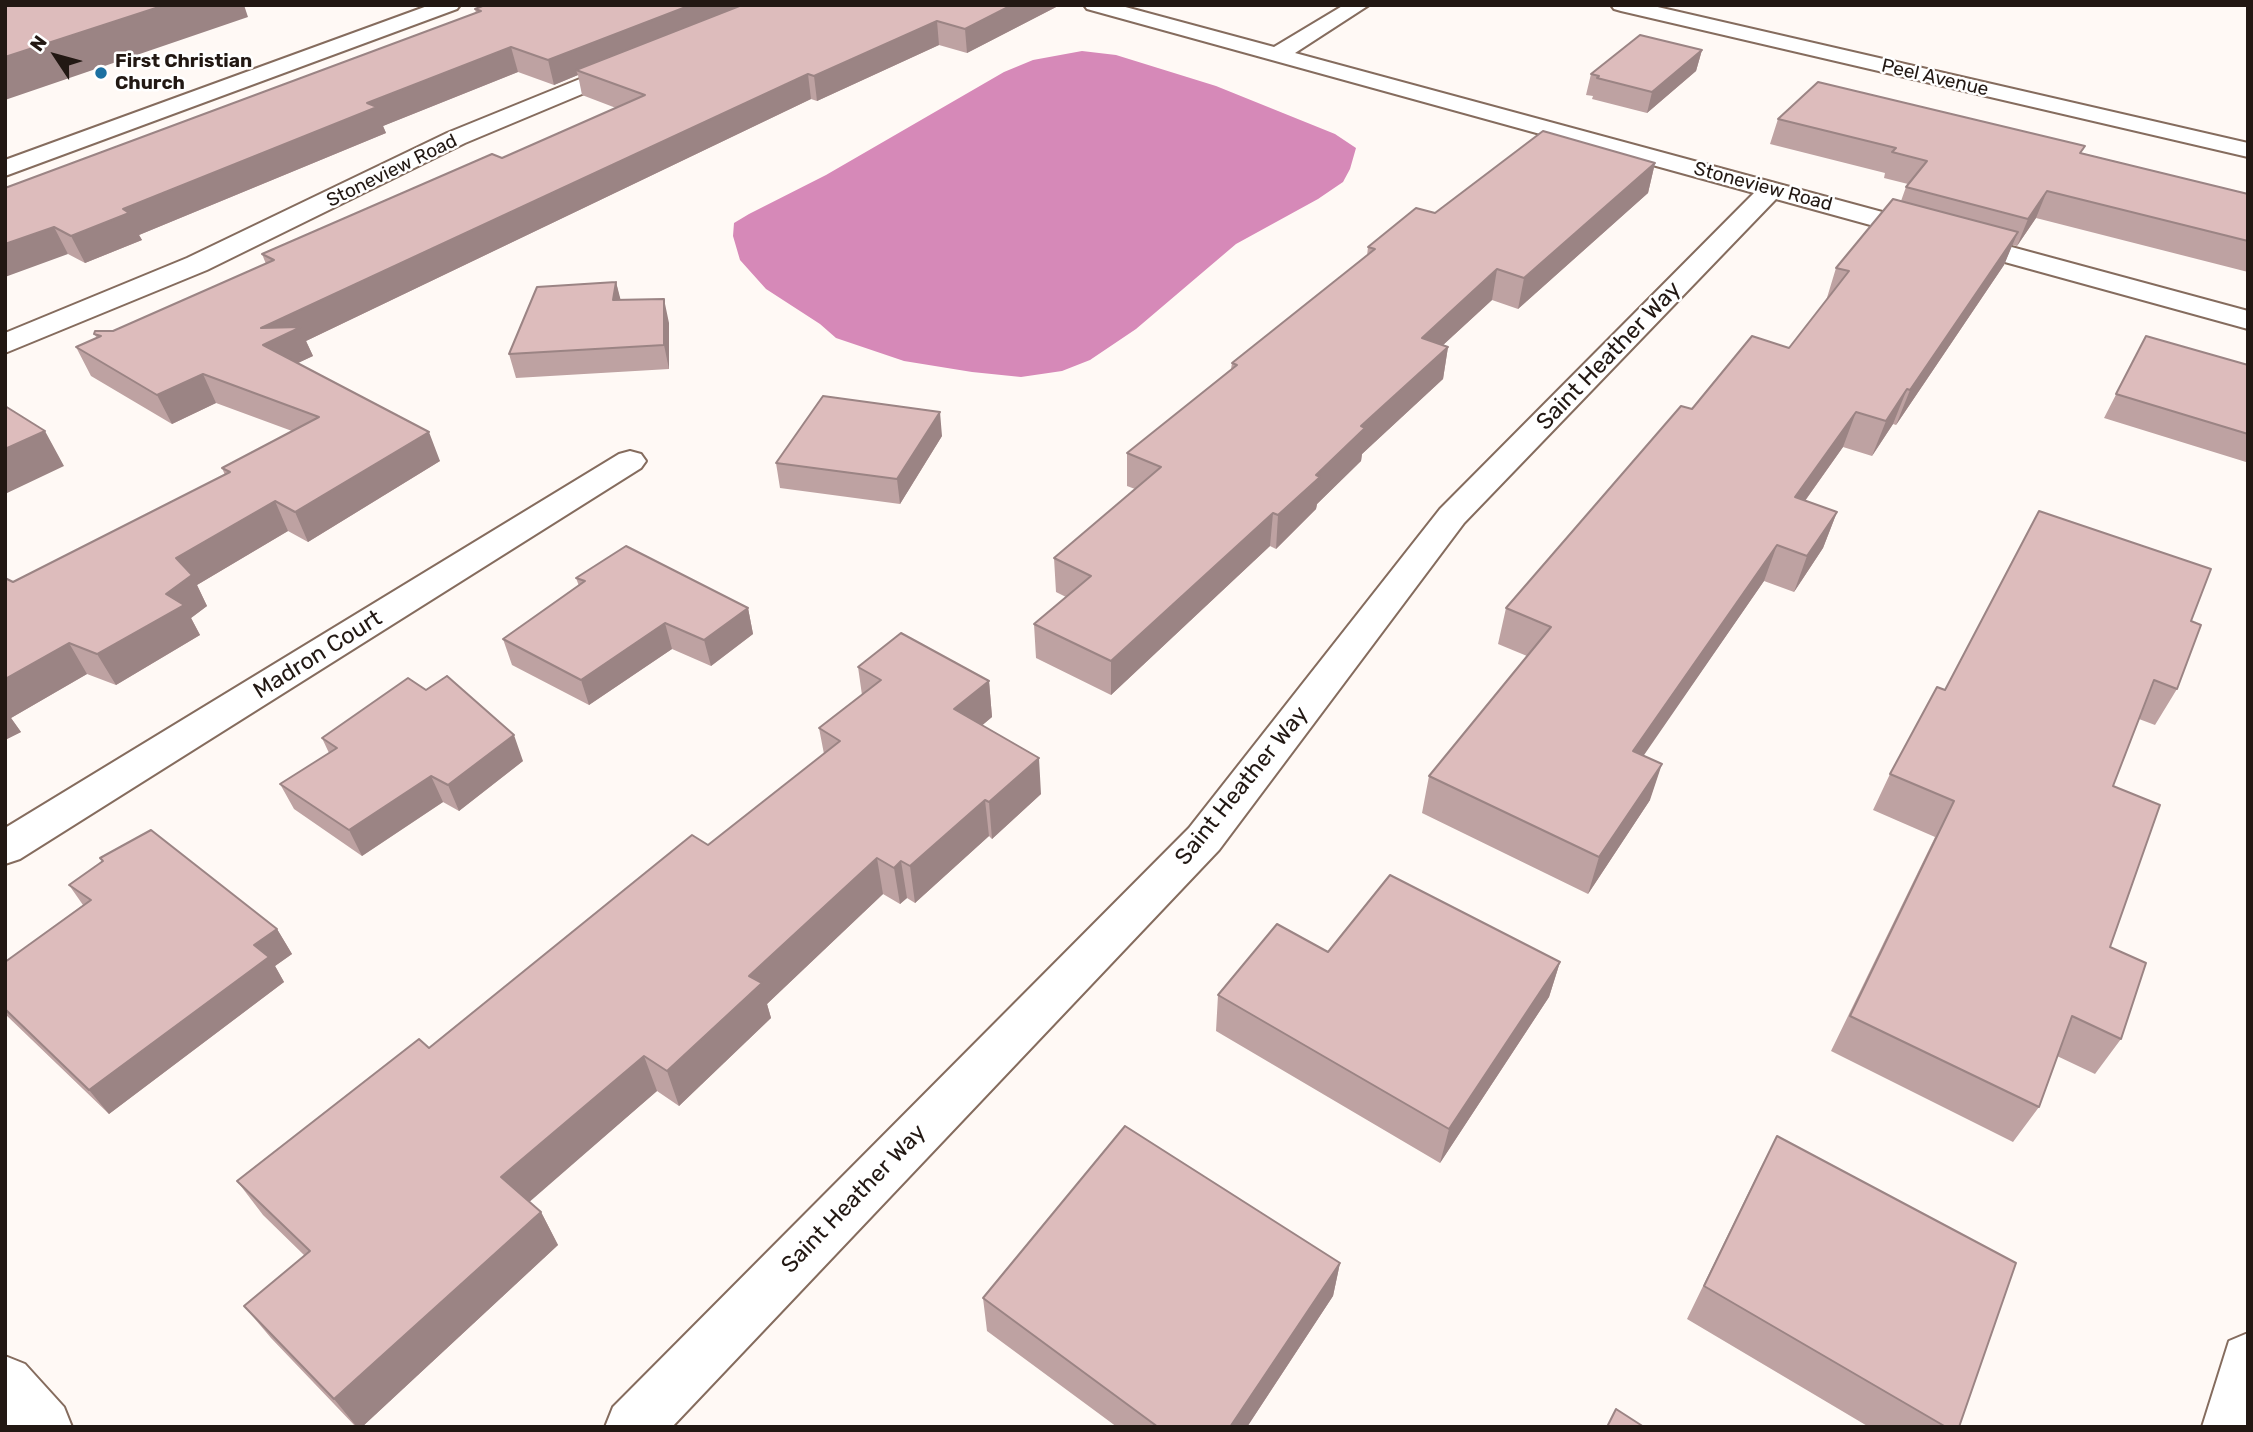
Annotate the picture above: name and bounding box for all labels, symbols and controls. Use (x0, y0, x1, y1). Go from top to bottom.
north arrow (21, 21, 91, 91)
text: N (25, 31, 52, 56)
place label: First Christian Church (115, 51, 252, 95)
street label: Peel Avenue (1879, 55, 1991, 101)
marker: First Christian Church (93, 65, 109, 81)
street label: Stoneview Road (323, 130, 461, 212)
street label: Stoneview Road (1691, 158, 1835, 216)
street label: Saint Heather Way (1531, 276, 1687, 436)
street label: Madron Court (249, 605, 387, 705)
street label: Saint Heather Way (1170, 701, 1314, 871)
street label: Saint Heather Way (776, 1119, 932, 1279)

